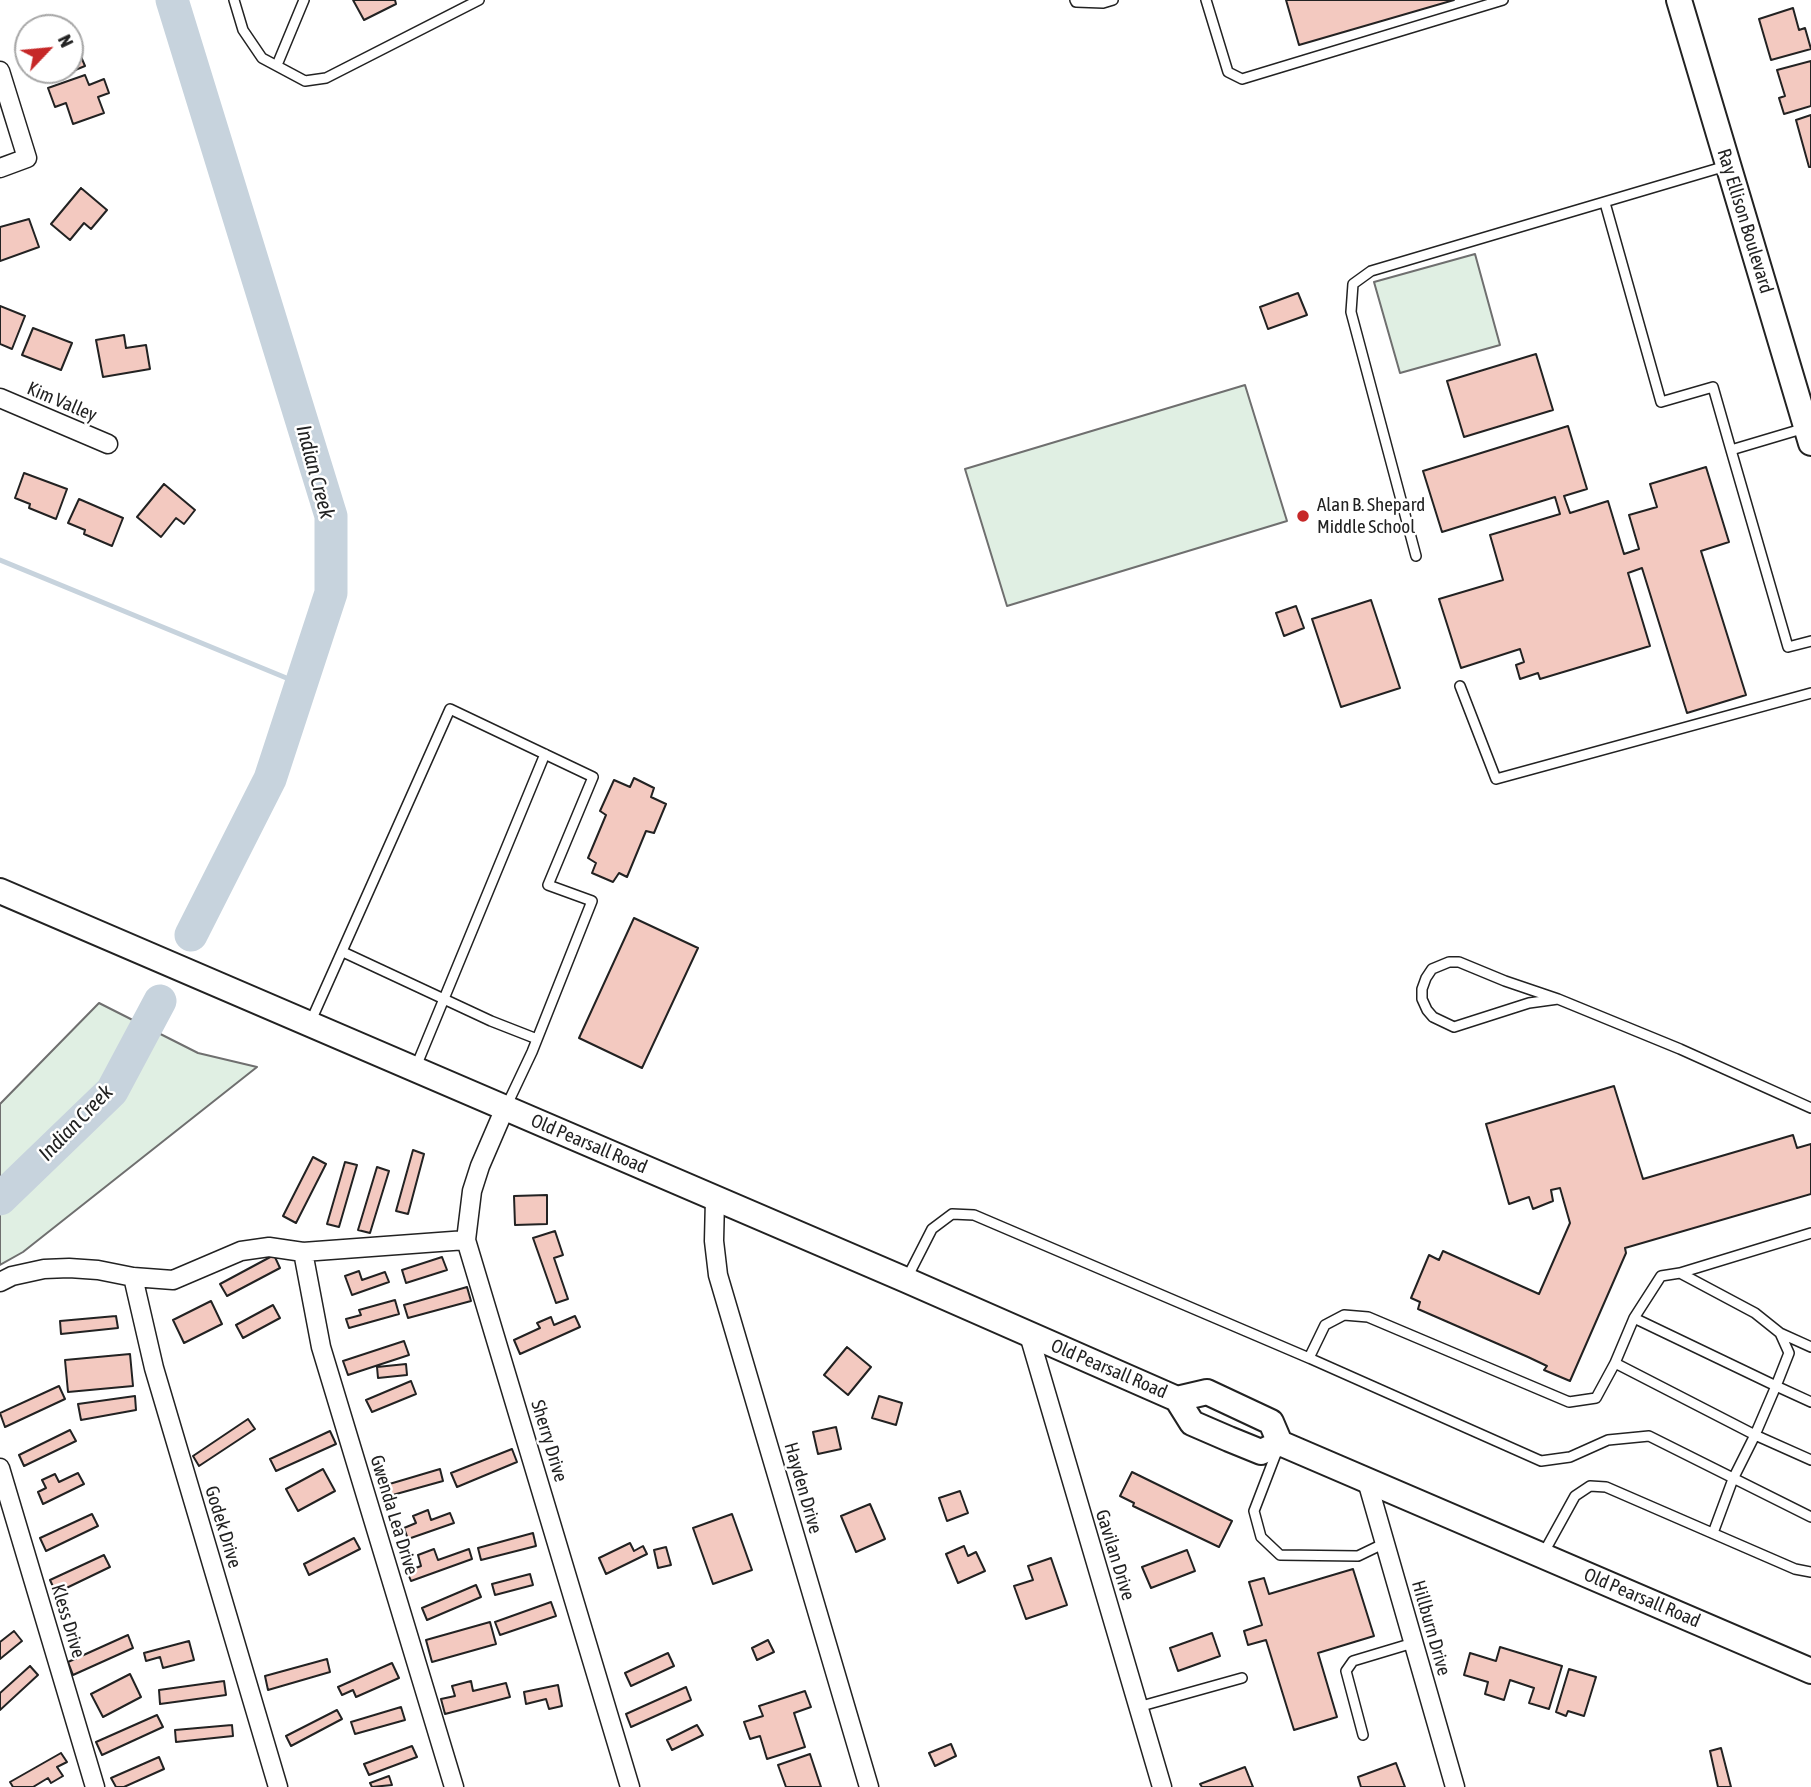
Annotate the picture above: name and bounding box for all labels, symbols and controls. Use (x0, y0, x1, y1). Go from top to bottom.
north arrow (14, 14, 84, 84)
text: N (54, 31, 78, 51)
street label: Ray Ellison Boulevard (1712, 146, 1778, 296)
street label: Kim Valley (24, 377, 100, 427)
water label: Indian Creek (290, 422, 340, 522)
place label: Alan B. Shepard Middle School (1317, 494, 1425, 538)
marker: Alan B. Shepard Middle School (1295, 508, 1311, 524)
water label: Indian Creek (34, 1080, 118, 1166)
street label: Old Pearsall Road (527, 1109, 651, 1179)
street label: Old Pearsall Road (1047, 1334, 1171, 1404)
street label: Sherry Drive (526, 1397, 572, 1485)
street label: Hayden Drive (779, 1440, 827, 1536)
street label: Gwenda Lea Drive (365, 1452, 423, 1578)
street label: Godek Drive (200, 1483, 246, 1571)
street label: Gavilan Drive (1090, 1507, 1140, 1603)
street label: Old Pearsall Road (1580, 1563, 1704, 1633)
street label: Hillburn Drive (1407, 1578, 1455, 1678)
street label: Kless Drive (46, 1581, 90, 1661)

